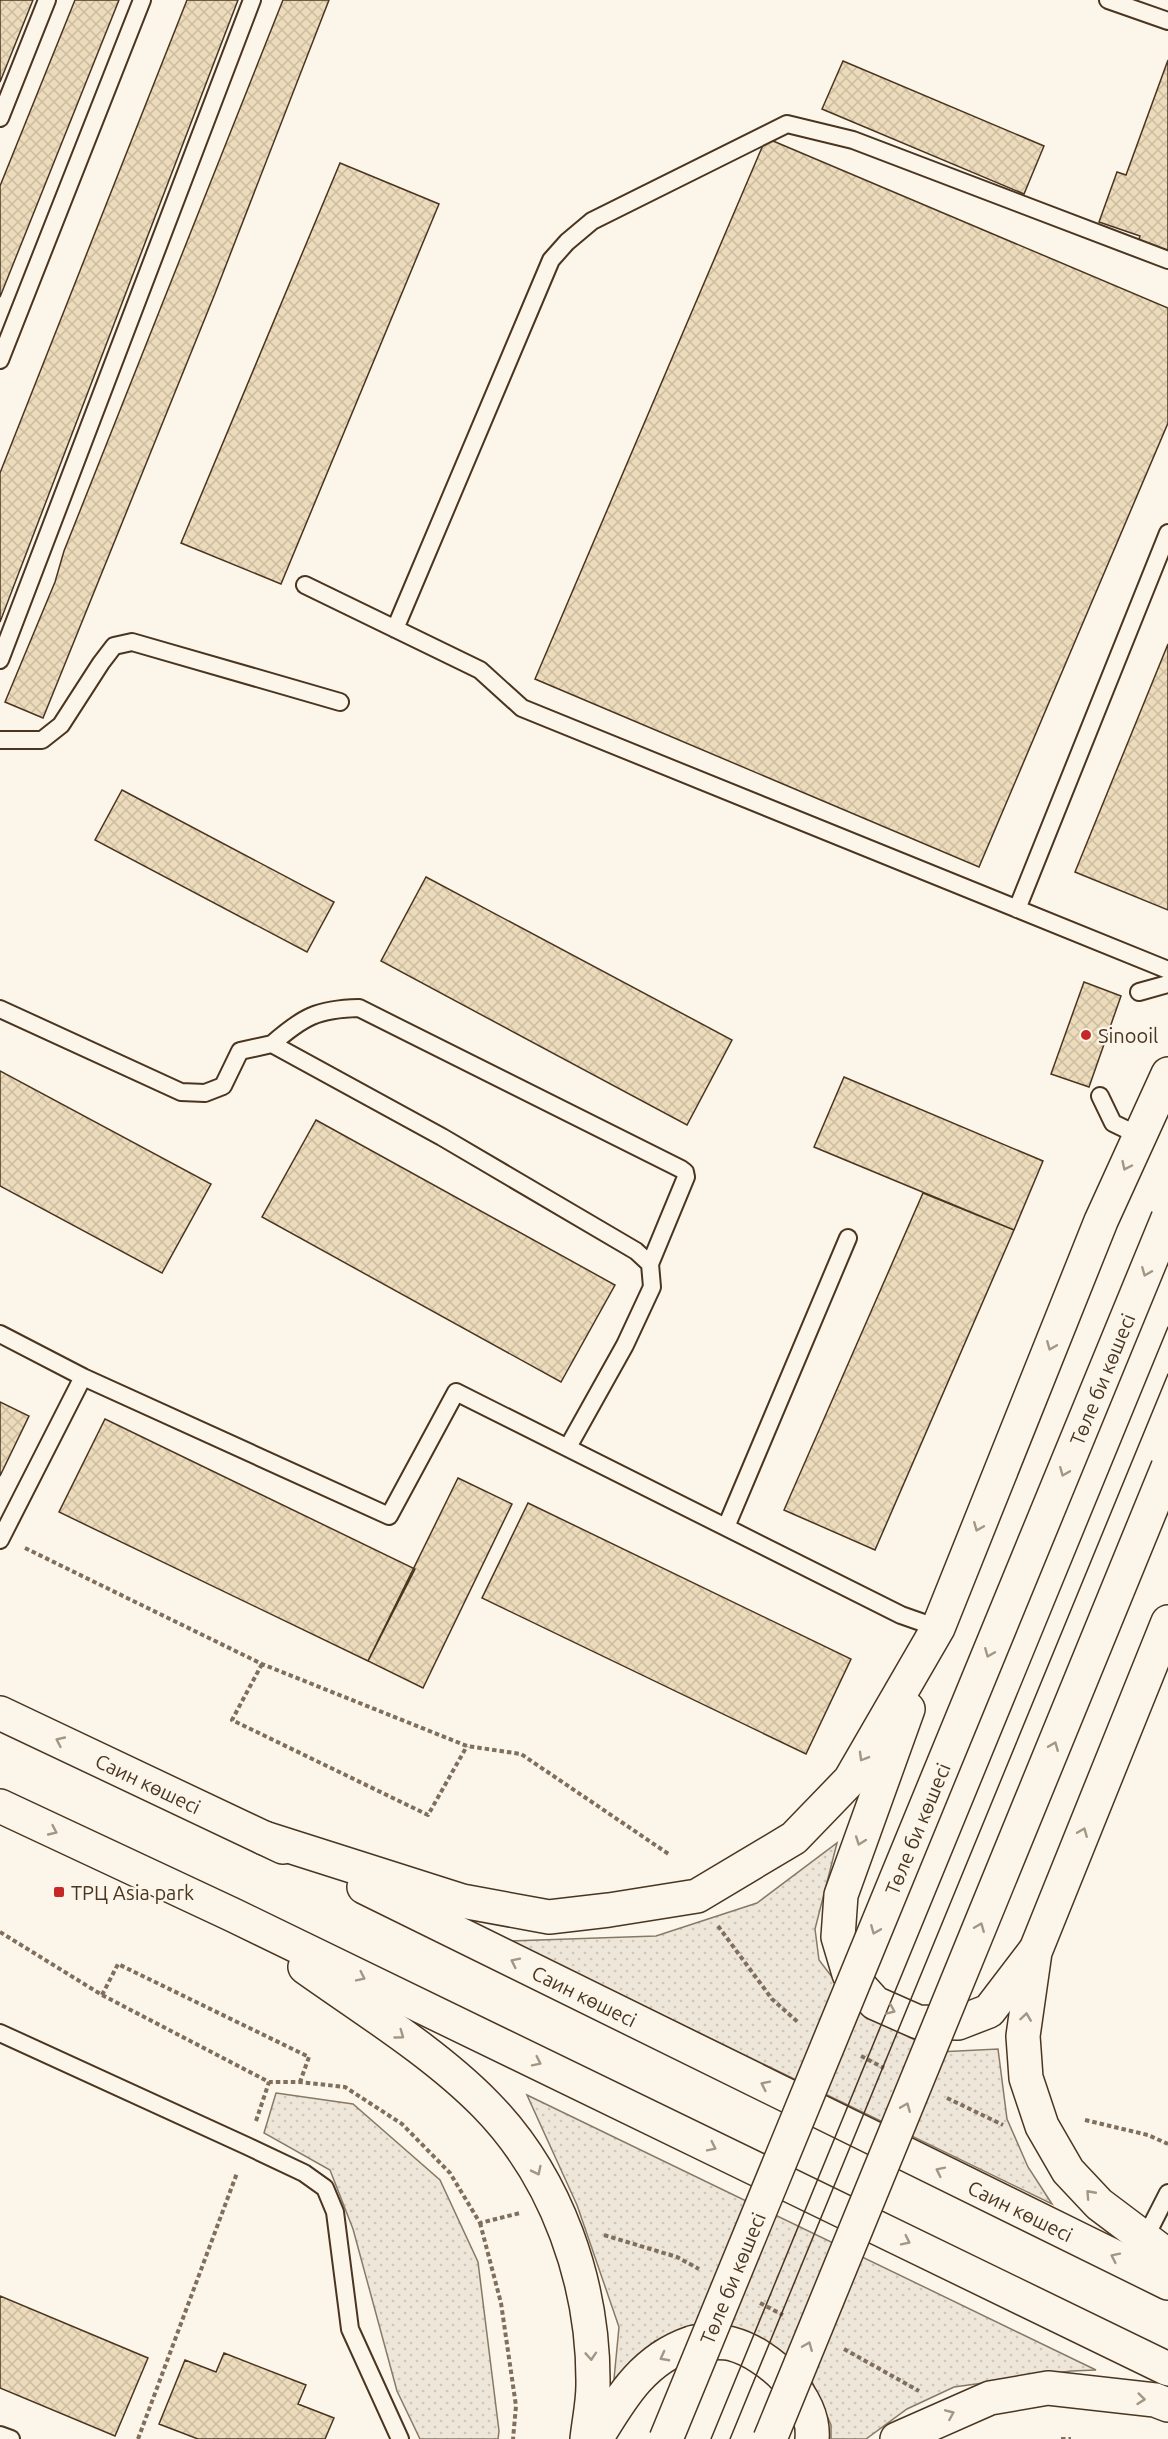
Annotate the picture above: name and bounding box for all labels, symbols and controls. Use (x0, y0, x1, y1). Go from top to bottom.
place label: Sinooil (1098, 1024, 1158, 1047)
marker: Sinooil (1079, 1028, 1093, 1042)
one-way arrow (1122, 1159, 1134, 1170)
one-way arrow (1141, 1266, 1153, 1277)
street label: Төле би көшесі (1064, 1310, 1139, 1448)
one-way arrow (1046, 1339, 1058, 1350)
one-way arrow (1059, 1466, 1071, 1477)
one-way arrow (973, 1520, 985, 1531)
one-way arrow (984, 1646, 996, 1657)
one-way arrow (55, 1737, 66, 1749)
one-way arrow (1047, 1742, 1059, 1753)
street label: Саин көшесі (92, 1748, 205, 1818)
one-way arrow (859, 1751, 870, 1761)
street label: Төле би көшесі (880, 1759, 954, 1898)
one-way arrow (47, 1824, 58, 1836)
one-way arrow (1076, 1827, 1088, 1838)
one-way arrow (855, 1835, 868, 1846)
place label: ТРЦ Asia park (71, 1881, 194, 1904)
marker: ТРЦ Asia park (52, 1885, 66, 1899)
one-way arrow (973, 1922, 985, 1933)
one-way arrow (870, 1924, 882, 1935)
one-way arrow (511, 1958, 522, 1969)
street label: Саин көшесі (529, 1960, 641, 2031)
one-way arrow (355, 1969, 366, 1981)
one-way arrow (885, 2003, 896, 2015)
one-way arrow (1019, 2013, 1031, 2022)
one-way arrow (393, 2028, 404, 2039)
one-way arrow (530, 2054, 541, 2066)
one-way arrow (761, 2081, 772, 2093)
one-way arrow (899, 2102, 911, 2113)
one-way arrow (706, 2139, 717, 2151)
one-way arrow (530, 2165, 541, 2175)
one-way arrow (936, 2167, 947, 2179)
street label: Саин көшесі (965, 2175, 1077, 2246)
one-way arrow (1086, 2190, 1097, 2201)
street label: Төле би көшесі (695, 2209, 770, 2347)
one-way arrow (900, 2234, 911, 2246)
one-way arrow (1111, 2253, 1122, 2265)
one-way arrow (801, 2341, 813, 2352)
one-way arrow (659, 2349, 670, 2361)
one-way arrow (585, 2352, 598, 2361)
one-way arrow (1136, 2392, 1145, 2405)
one-way arrow (944, 2409, 955, 2421)

